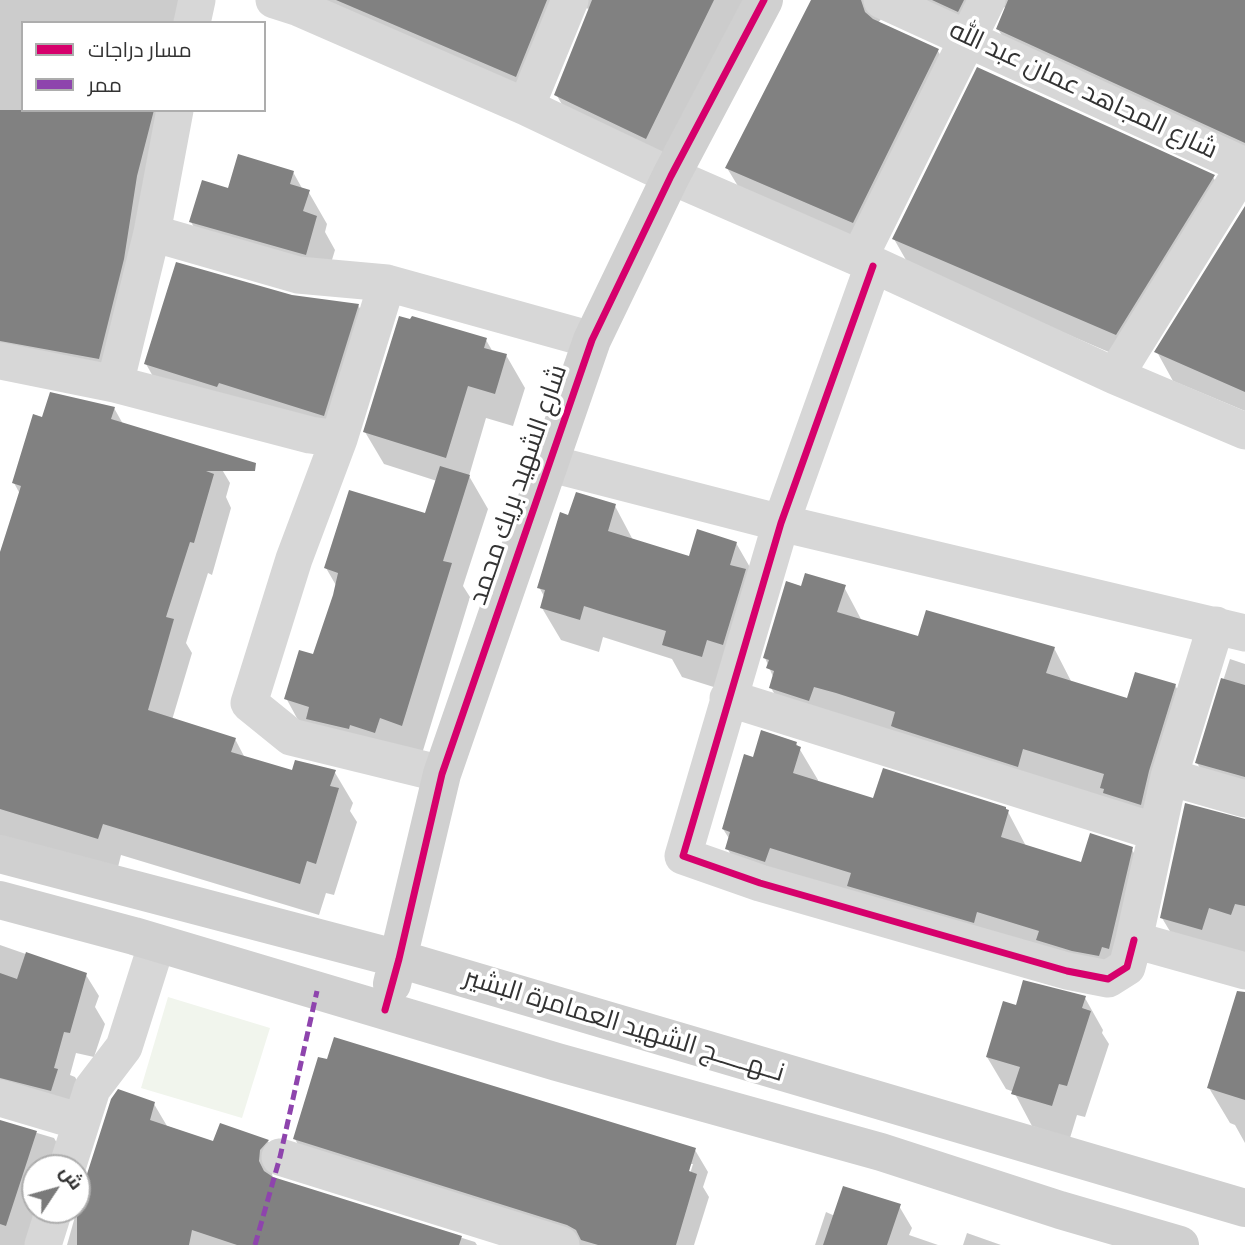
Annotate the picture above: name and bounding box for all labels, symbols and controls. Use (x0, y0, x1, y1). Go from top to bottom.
street label: شارع المجاهد عمان عبد الله (944, 15, 1222, 167)
legend (21, 21, 266, 112)
text: مسار دراجات (88, 37, 192, 63)
text: ممر (88, 72, 122, 98)
street label: شارع الشهيد بريك محمد (463, 361, 575, 609)
street label: نــهـــــج الشهيد العمامرة البشير (460, 962, 788, 1090)
north arrow (21, 1154, 91, 1224)
text: ش (54, 1161, 88, 1195)

